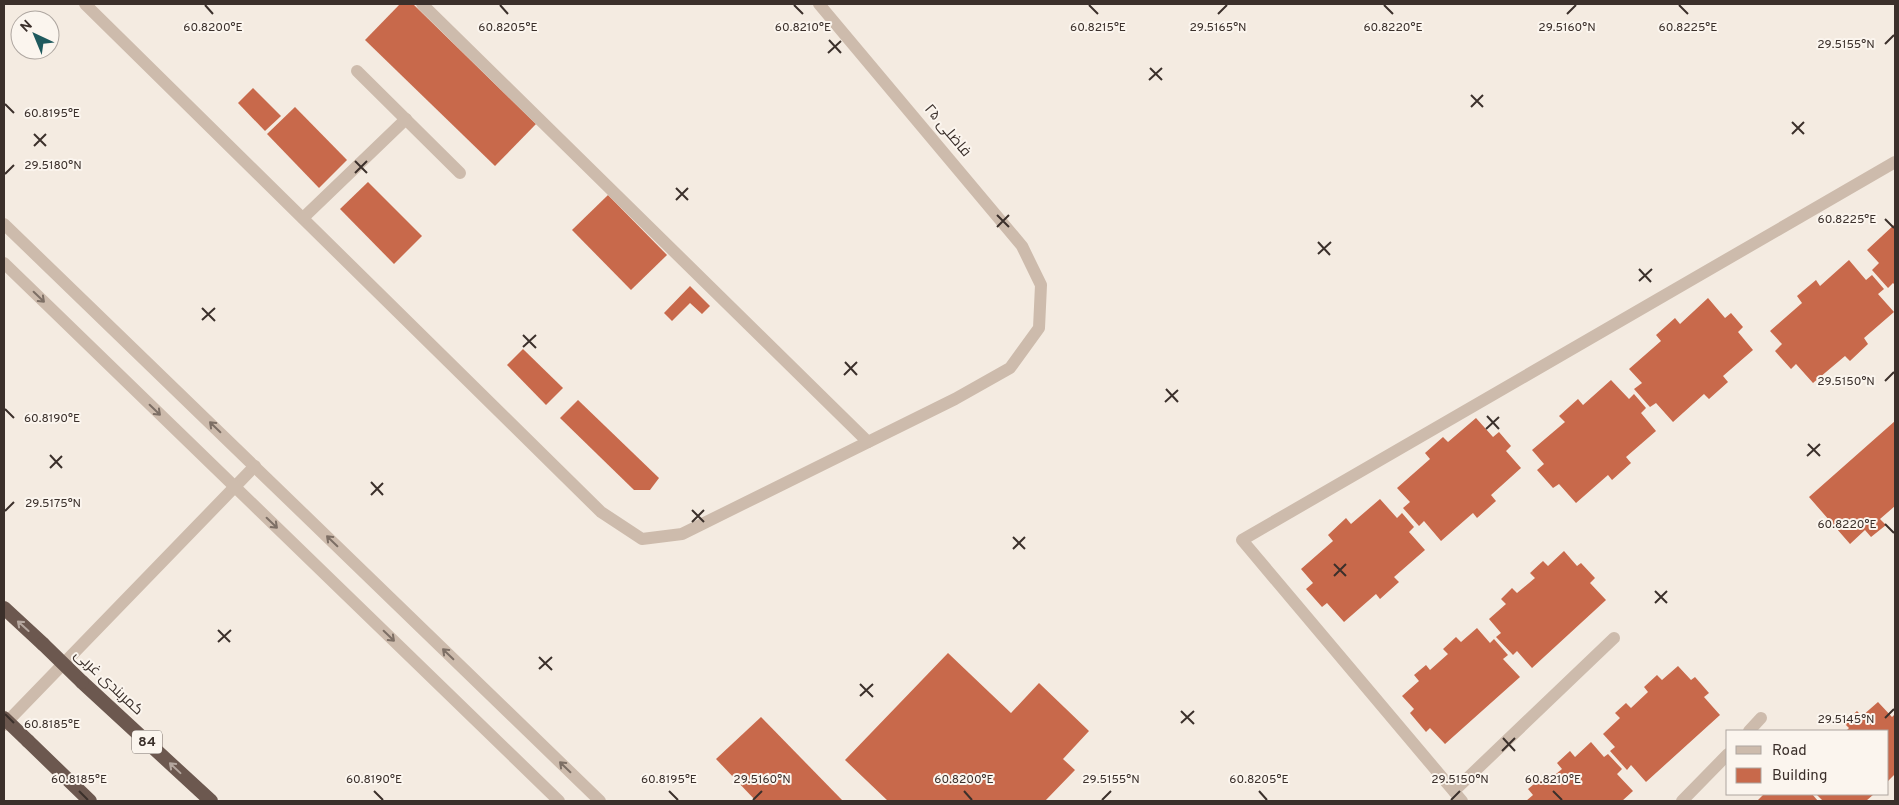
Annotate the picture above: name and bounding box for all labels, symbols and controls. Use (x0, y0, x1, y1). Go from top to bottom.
north arrow (10, 10, 60, 60)
text: N (17, 17, 37, 36)
text: 60.8200°E (183, 20, 243, 36)
text: 60.8205°E (478, 20, 538, 36)
text: 60.8210°E (775, 20, 831, 36)
text: 60.8215°E (1070, 20, 1126, 36)
text: 29.5165°N (1189, 20, 1247, 36)
text: 60.8220°E (1363, 20, 1423, 36)
text: 29.5160°N (1538, 20, 1596, 36)
text: 60.8225°E (1659, 20, 1717, 36)
text: 29.5155°N (1817, 37, 1875, 53)
street label: فاضلی ۲۵ (919, 101, 975, 161)
text: 60.8195°E (24, 106, 80, 122)
text: 29.5180°N (24, 158, 82, 174)
text: 60.8225°E (1818, 212, 1876, 228)
one-way arrow (32, 291, 45, 303)
text: 29.5150°N (1817, 374, 1875, 390)
one-way arrow (149, 404, 162, 416)
text: 60.8190°E (24, 411, 80, 427)
one-way arrow (209, 421, 222, 433)
text: 29.5175°N (25, 496, 81, 512)
one-way arrow (266, 517, 278, 529)
text: 60.8220°E (1817, 517, 1877, 533)
one-way arrow (326, 534, 338, 547)
one-way arrow (17, 620, 30, 632)
one-way arrow (383, 630, 395, 642)
street label: کمربندی غربی (69, 646, 147, 720)
one-way arrow (442, 648, 455, 660)
text: 29.5145°N (1817, 712, 1875, 728)
text: 60.8185°E (24, 717, 80, 733)
road number: 84 (132, 730, 162, 754)
legend (1726, 730, 1889, 795)
text: Road (1772, 742, 1807, 761)
one-way arrow (559, 761, 571, 773)
one-way arrow (169, 762, 182, 774)
text: Building (1772, 767, 1827, 786)
text: 60.8185°E (51, 772, 107, 788)
text: 60.8190°E (346, 772, 402, 788)
text: 60.8195°E (641, 772, 697, 788)
text: 29.5160°N (733, 772, 791, 788)
text: 60.8200°E (934, 772, 994, 788)
text: 29.5155°N (1082, 772, 1140, 788)
text: 60.8205°E (1229, 772, 1289, 788)
text: 29.5150°N (1431, 772, 1489, 788)
text: 60.8210°E (1525, 772, 1581, 788)

